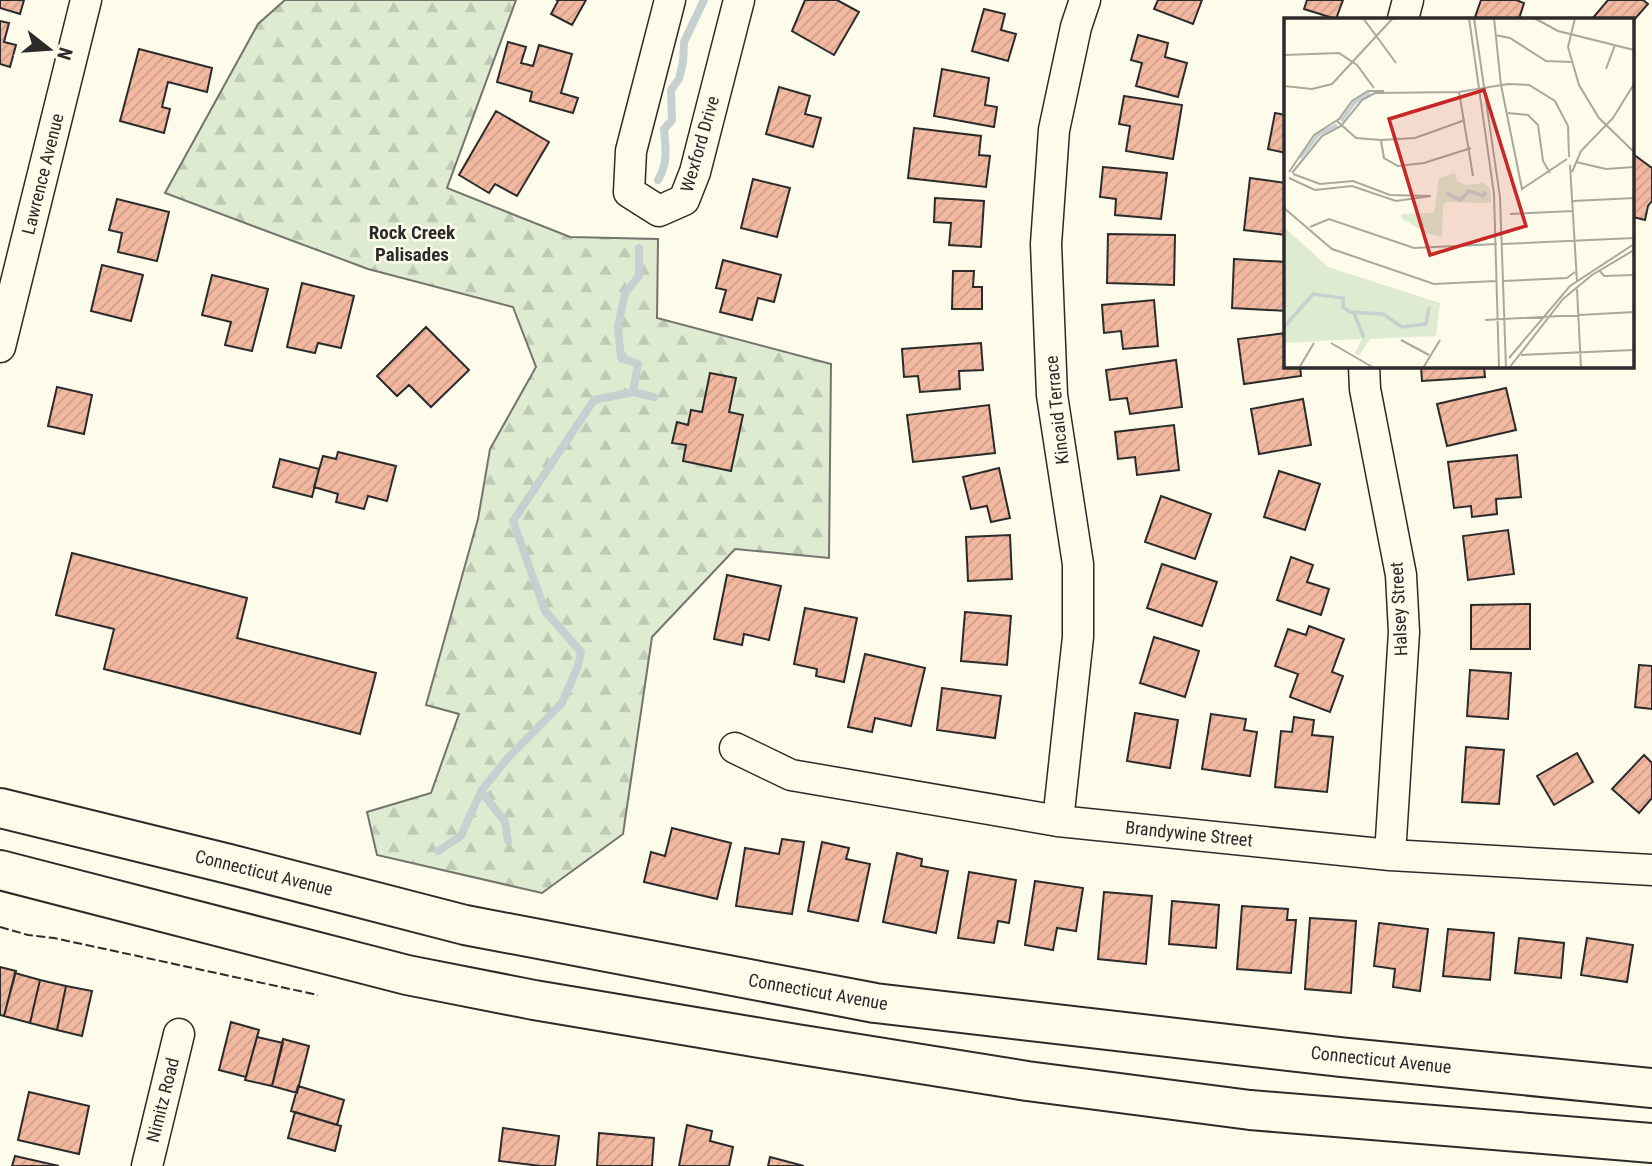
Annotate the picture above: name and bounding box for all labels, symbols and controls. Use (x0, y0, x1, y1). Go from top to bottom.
north arrow (14, 14, 84, 84)
inset map (1284, 18, 1634, 368)
text: N (52, 45, 77, 63)
street label: Wexford Drive (676, 93, 723, 194)
street label: Lawrence Avenue (17, 111, 68, 237)
district label: Rock Creek Palisades (369, 221, 456, 266)
street label: Kincaid Terrace (1040, 355, 1073, 466)
street label: Halsey Street (1386, 561, 1411, 657)
street label: Brandywine Street (1124, 816, 1254, 851)
street label: Connecticut Avenue (193, 845, 335, 900)
street label: Connecticut Avenue (747, 969, 889, 1014)
street label: Connecticut Avenue (1310, 1042, 1452, 1077)
street label: Nimitz Road (142, 1055, 183, 1144)

